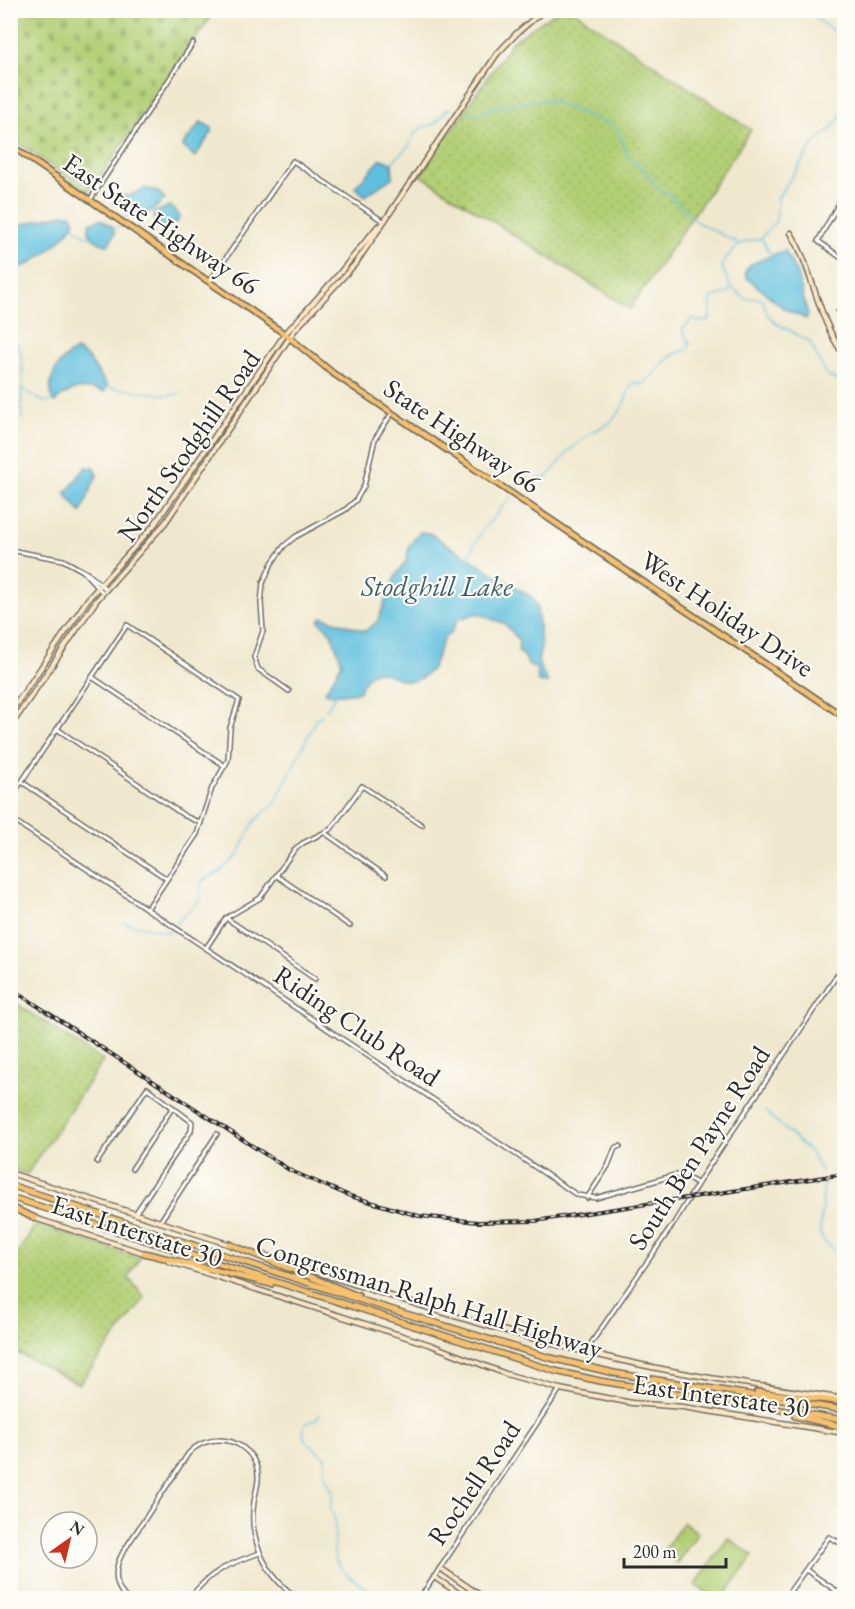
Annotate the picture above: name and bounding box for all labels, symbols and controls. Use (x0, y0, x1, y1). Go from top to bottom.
street label: East State Highway 66 (56, 145, 266, 302)
street label: North Stodghill Road (109, 343, 268, 549)
street label: State Highway 66 (377, 370, 547, 501)
street label: West Holiday Drive (634, 543, 821, 685)
water label: Stodghill Lake (360, 568, 513, 604)
street label: Riding Club Road (267, 957, 447, 1094)
street label: South Ben Payne Road (619, 1039, 778, 1256)
street label: East Interstate 30 (47, 1186, 227, 1275)
street label: Congressman Ralph Hall Highway (251, 1227, 607, 1366)
street label: East Interstate 30 (631, 1366, 812, 1425)
street label: Rochell Road (419, 1413, 528, 1552)
north arrow (39, 1510, 99, 1570)
text: N (66, 1516, 88, 1540)
scale bar (624, 1531, 726, 1569)
text: 200 m (633, 1540, 677, 1563)

